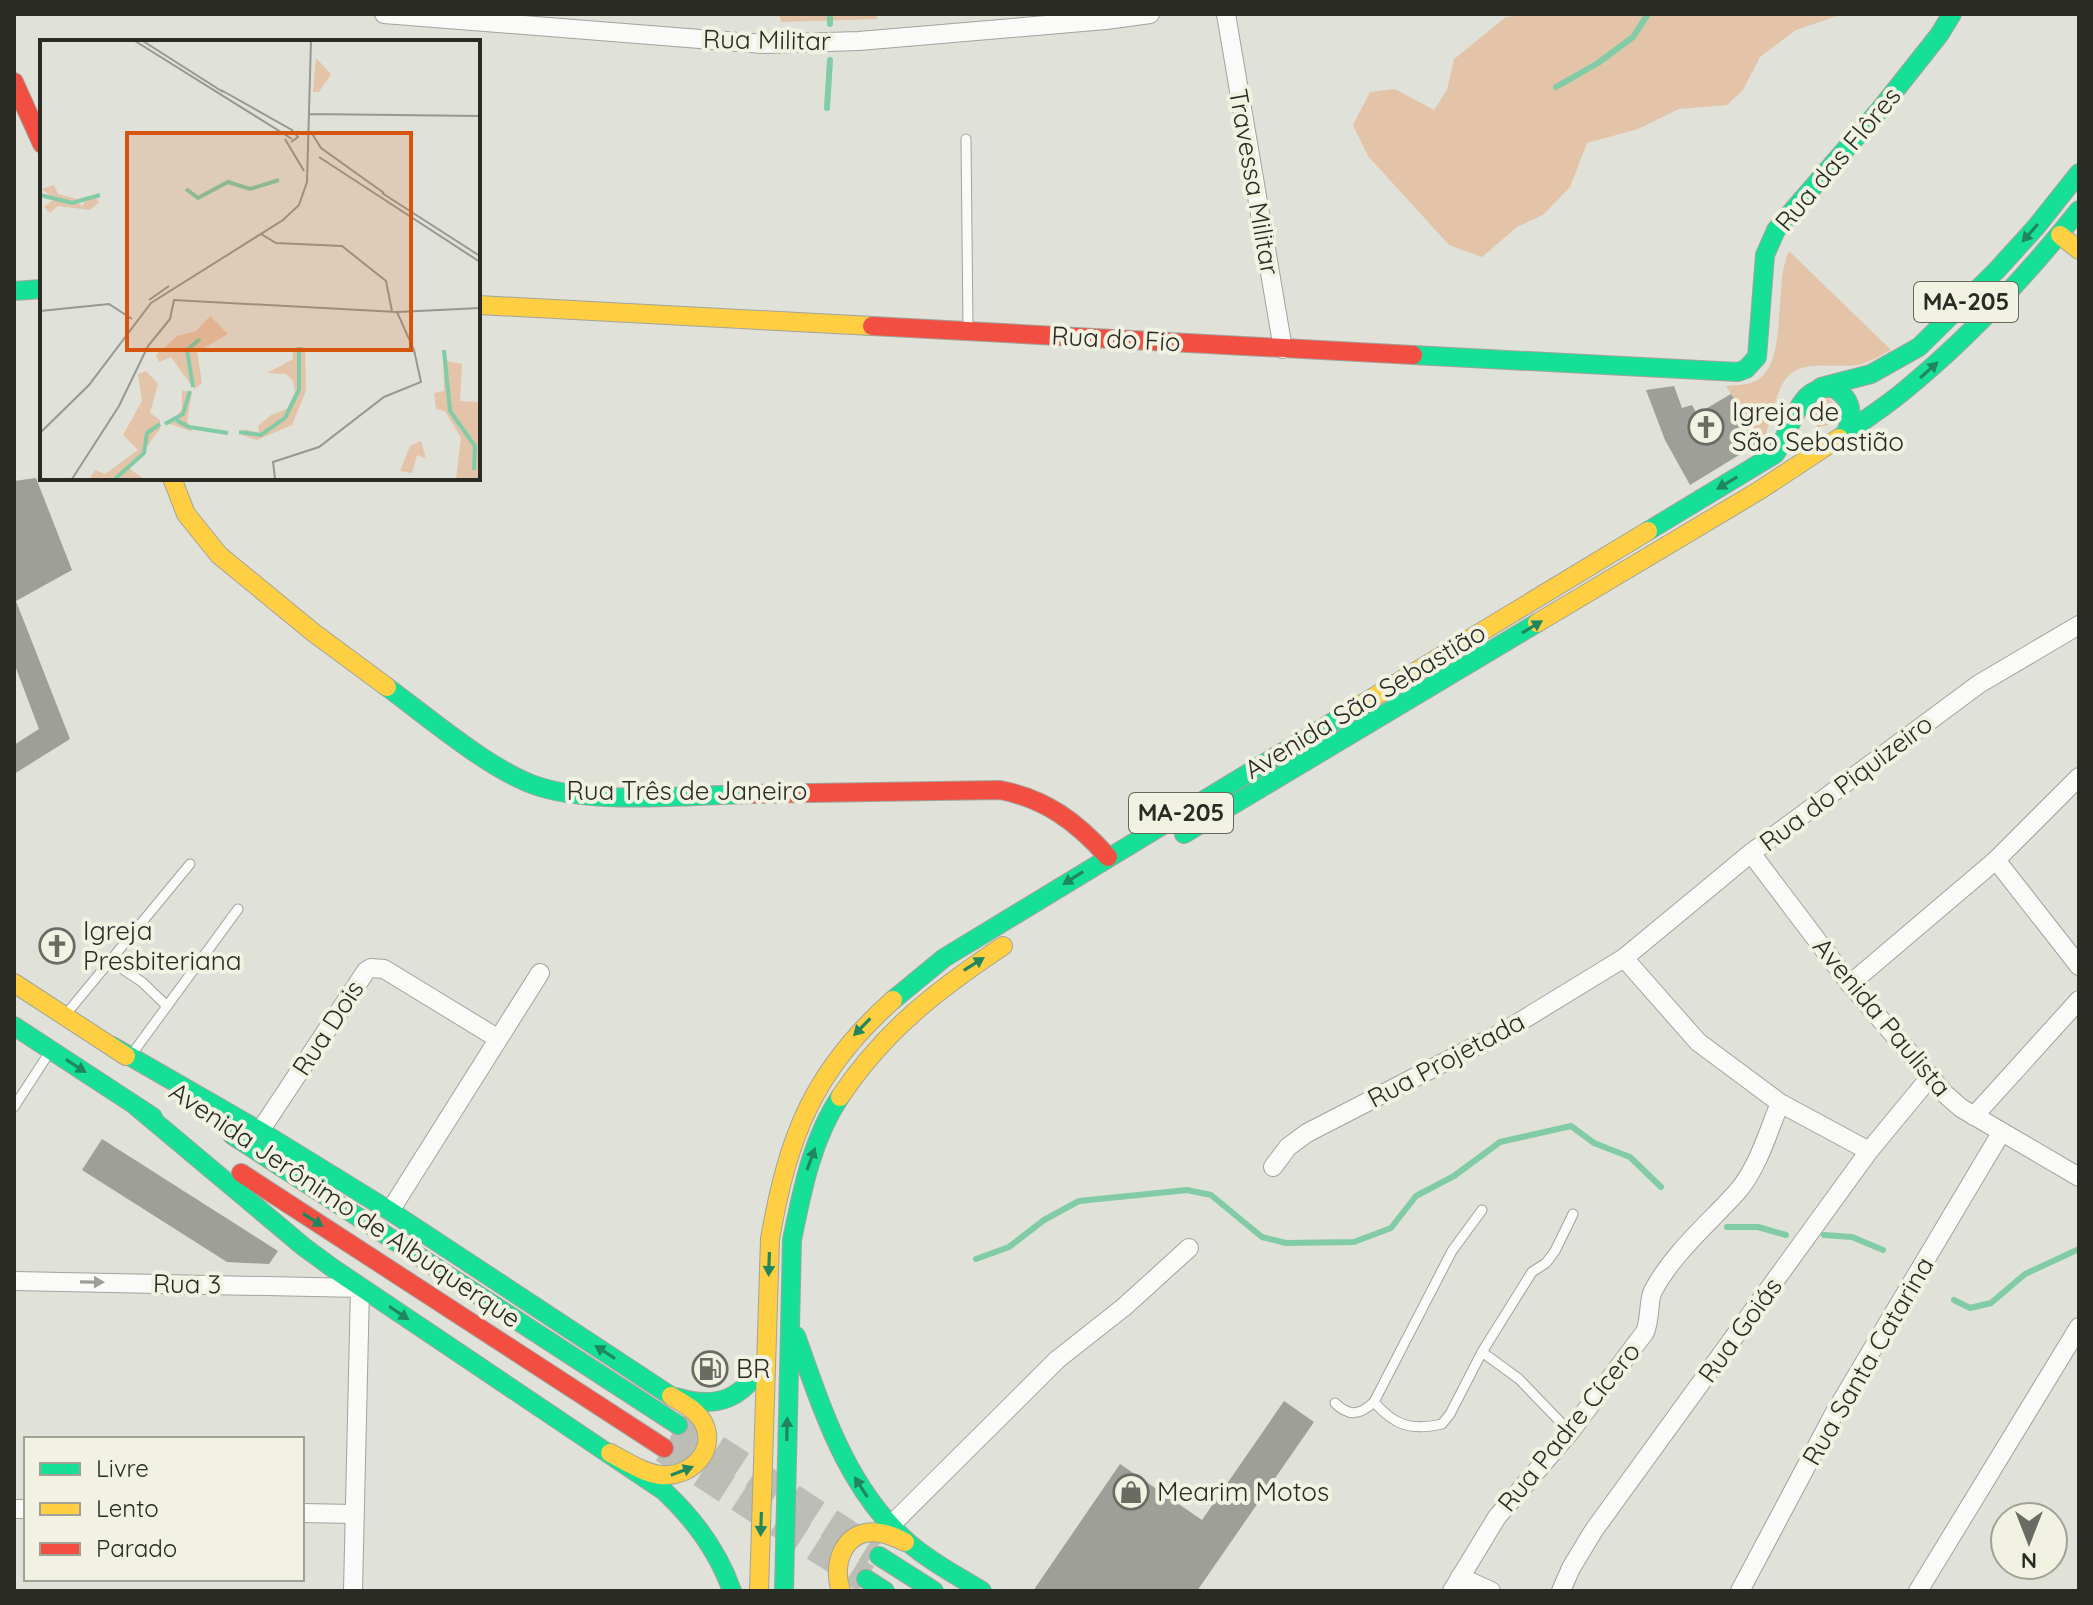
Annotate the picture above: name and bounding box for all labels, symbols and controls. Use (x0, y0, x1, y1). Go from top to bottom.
street label: Rua Militar (703, 22, 831, 57)
inset map (40, 40, 480, 480)
street label: Rua das Flôres (1768, 80, 1908, 238)
street label: Travessa Militar (1222, 86, 1287, 277)
one-way arrow (2022, 223, 2039, 243)
road number: MA-205 (1914, 282, 2018, 322)
street label: Rua do Fio (1051, 319, 1181, 358)
one-way arrow (1919, 361, 1938, 379)
place label: Igreja de São Sebastião (1732, 395, 1904, 458)
church icon: Igreja de São Sebastião (1687, 408, 1725, 446)
one-way arrow (1716, 476, 1738, 490)
street label: Avenida São Sebastião (1238, 615, 1491, 786)
one-way arrow (1521, 620, 1543, 634)
street label: Rua do Piquizeiro (1753, 707, 1939, 858)
street label: Rua Três de Janeiro (567, 774, 807, 807)
road number: MA-205 (1129, 793, 1233, 833)
one-way arrow (1062, 871, 1084, 885)
place label: Igreja Presbiteriana (83, 914, 242, 977)
church icon: Igreja Presbiteriana (38, 927, 76, 965)
street label: Avenida Paulista (1806, 930, 1959, 1103)
one-way arrow (963, 957, 985, 971)
street label: Rua Dois (285, 974, 371, 1082)
street label: Rua Projetada (1362, 1004, 1530, 1115)
one-way arrow (853, 1017, 871, 1036)
one-way arrow (65, 1059, 86, 1074)
street label: Avenida Jerônimo de Albuquerque (163, 1074, 527, 1335)
one-way arrow (805, 1147, 817, 1171)
one-way arrow (302, 1212, 323, 1227)
street label: Rua Santa Catarina (1794, 1251, 1941, 1471)
one-way arrow (763, 1252, 775, 1277)
street label: Rua 3 (153, 1266, 222, 1301)
street label: Rua Goiás (1690, 1271, 1789, 1389)
one-way arrow (80, 1276, 105, 1289)
one-way arrow (388, 1306, 410, 1320)
street label: Rua Padre Cícero (1490, 1335, 1647, 1518)
one-way arrow (594, 1346, 616, 1360)
fuel station icon: BR (691, 1350, 729, 1388)
place label: BR (736, 1352, 770, 1385)
one-way arrow (781, 1416, 794, 1441)
legend (24, 1437, 304, 1581)
text: Livre (96, 1453, 149, 1483)
one-way arrow (670, 1464, 694, 1477)
shop icon: Mearim Motos (1112, 1473, 1150, 1511)
place label: Mearim Motos (1157, 1475, 1329, 1508)
one-way arrow (853, 1476, 868, 1497)
text: Lento (96, 1493, 159, 1523)
north arrow (1989, 1501, 2069, 1581)
one-way arrow (754, 1512, 767, 1537)
text: Parado (96, 1533, 177, 1563)
text: N (2021, 1547, 2037, 1575)

